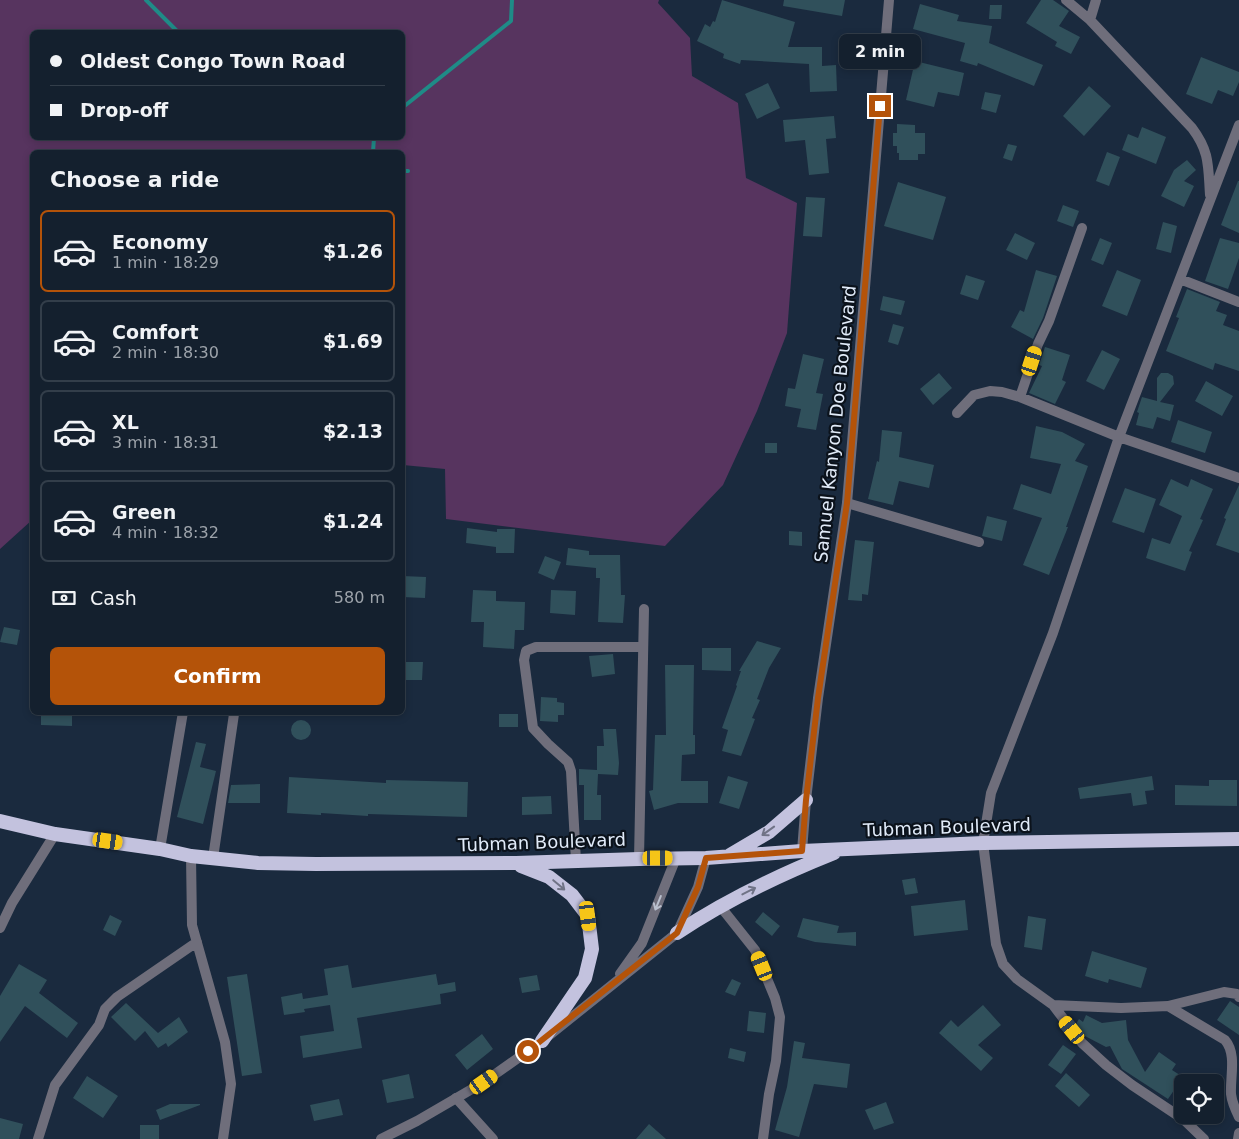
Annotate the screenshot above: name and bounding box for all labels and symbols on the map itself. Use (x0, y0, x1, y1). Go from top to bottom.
callout: 2 min (839, 34, 921, 68)
route end (869, 95, 891, 117)
street label: Samuel Kanyon Doe Boulevard (810, 284, 860, 564)
car (1020, 344, 1043, 378)
street label: Tubman Boulevard (862, 814, 1031, 840)
one-way arrow (761, 826, 775, 836)
street label: Tubman Boulevard (457, 829, 626, 855)
car (92, 831, 123, 851)
car (643, 851, 673, 866)
one-way arrow (552, 879, 565, 890)
one-way arrow (741, 886, 756, 895)
one-way arrow (653, 895, 662, 911)
car (578, 900, 597, 932)
car (749, 949, 774, 983)
car (1056, 1014, 1087, 1046)
route start (517, 1040, 539, 1062)
car (467, 1067, 500, 1097)

